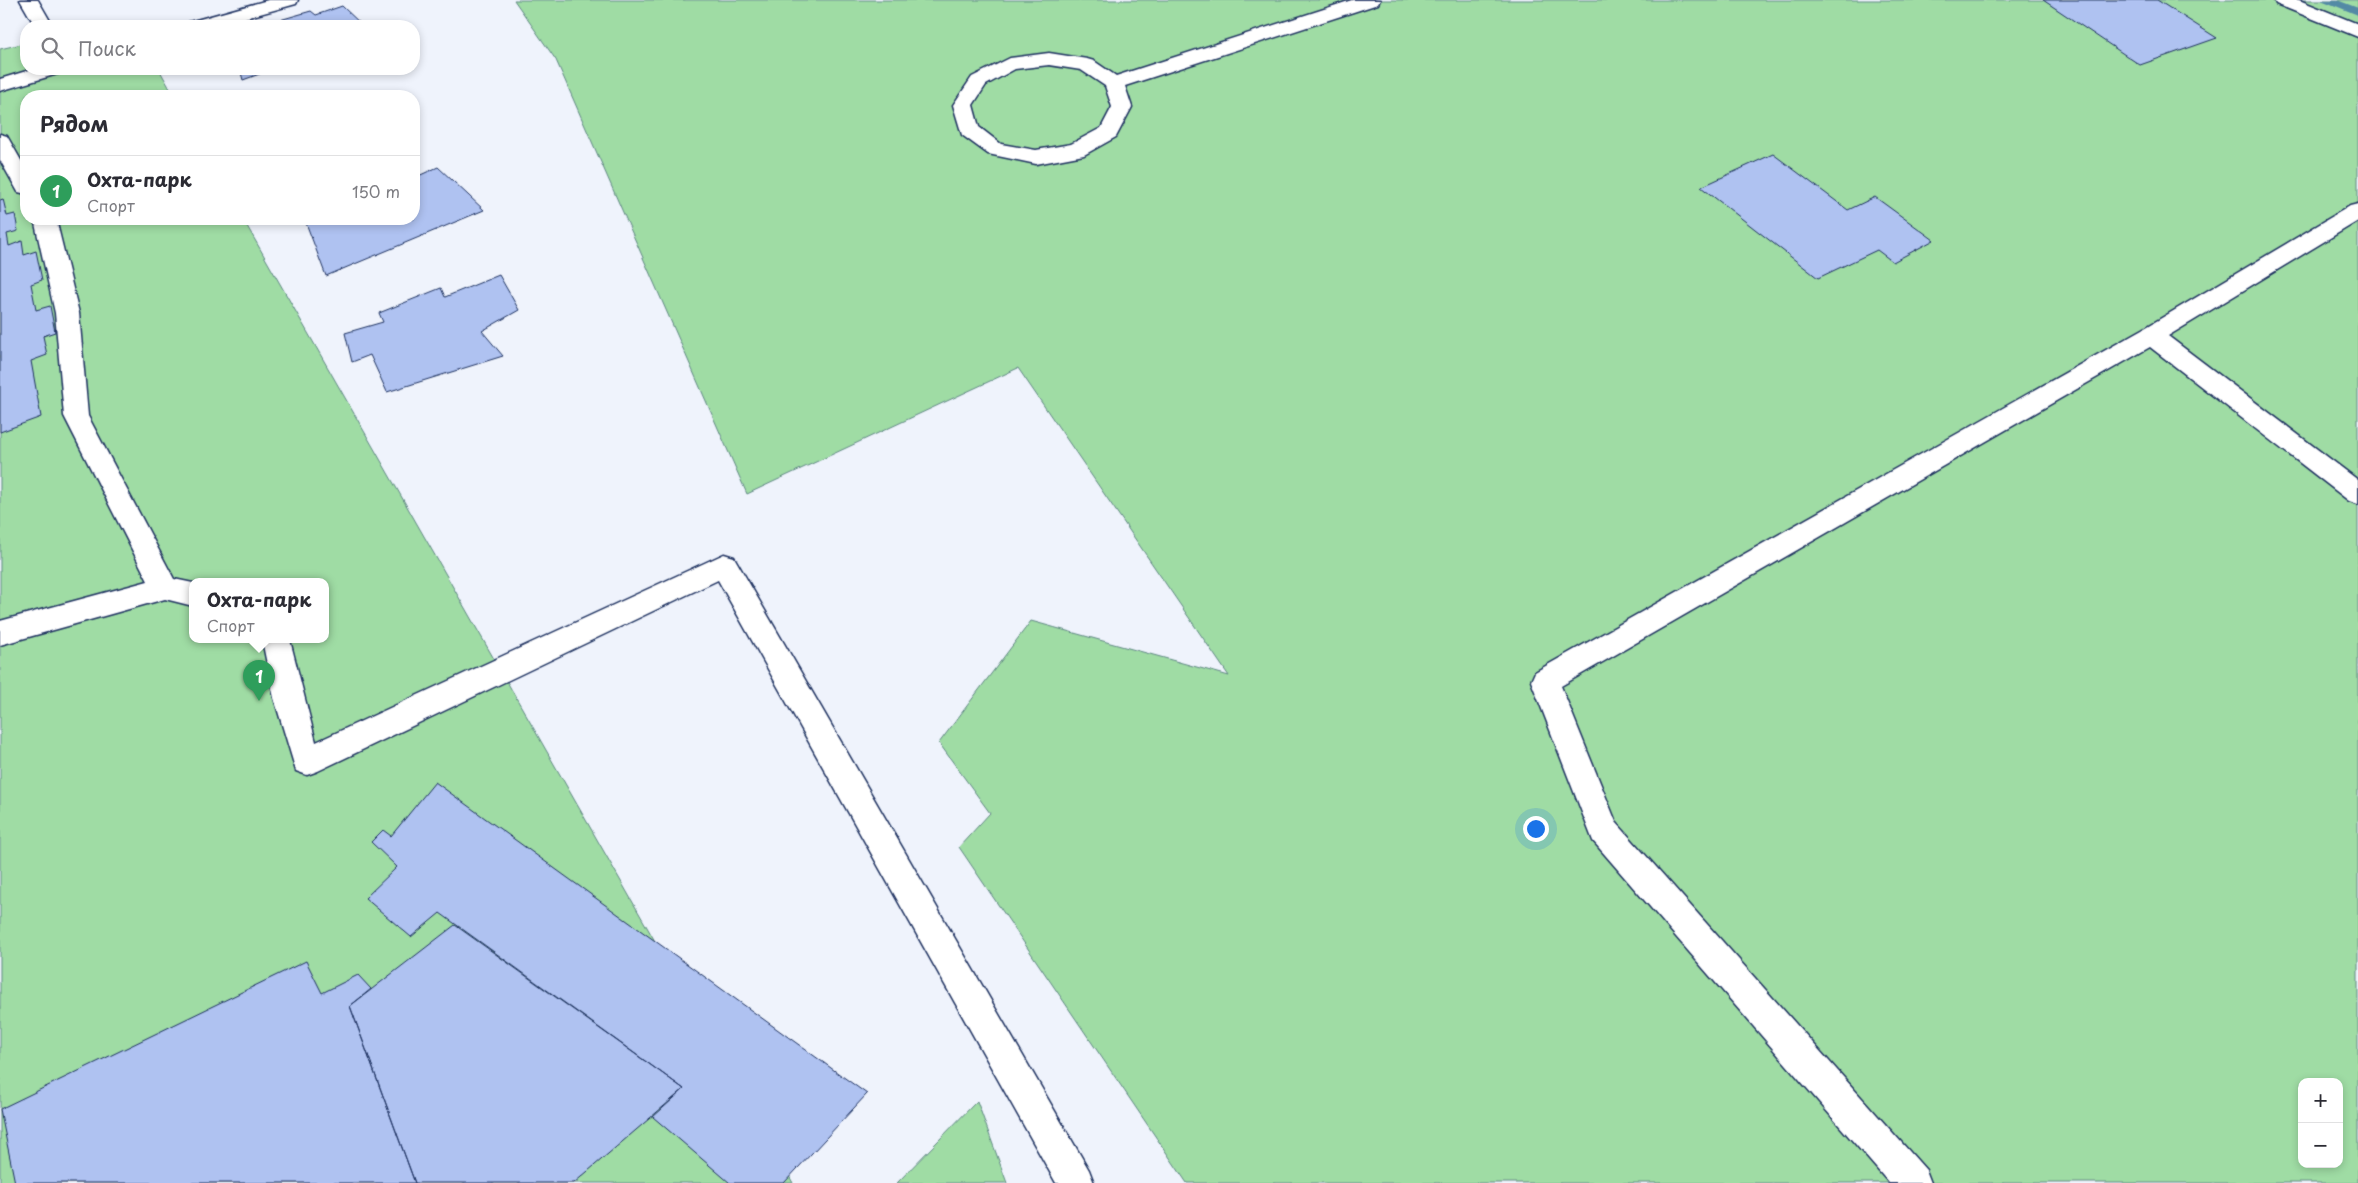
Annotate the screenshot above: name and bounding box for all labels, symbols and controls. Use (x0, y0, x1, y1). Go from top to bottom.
search box (20, 20, 420, 75)
icon: search (38, 34, 66, 62)
text: Поиск (78, 34, 136, 62)
text: Рядом (40, 107, 108, 139)
text: Охта-парк (87, 165, 192, 193)
text: 1 (52, 179, 60, 203)
text: 150 m (352, 179, 400, 203)
text: Спорт (87, 193, 135, 217)
popup (189, 578, 329, 643)
text: Охта-парк (207, 585, 311, 613)
text: Спорт (207, 613, 254, 637)
pin: 1 (243, 660, 275, 701)
your location (1523, 816, 1549, 842)
map controls (2298, 1078, 2343, 1168)
button: + (2298, 1078, 2343, 1123)
button: − (2298, 1123, 2343, 1168)

